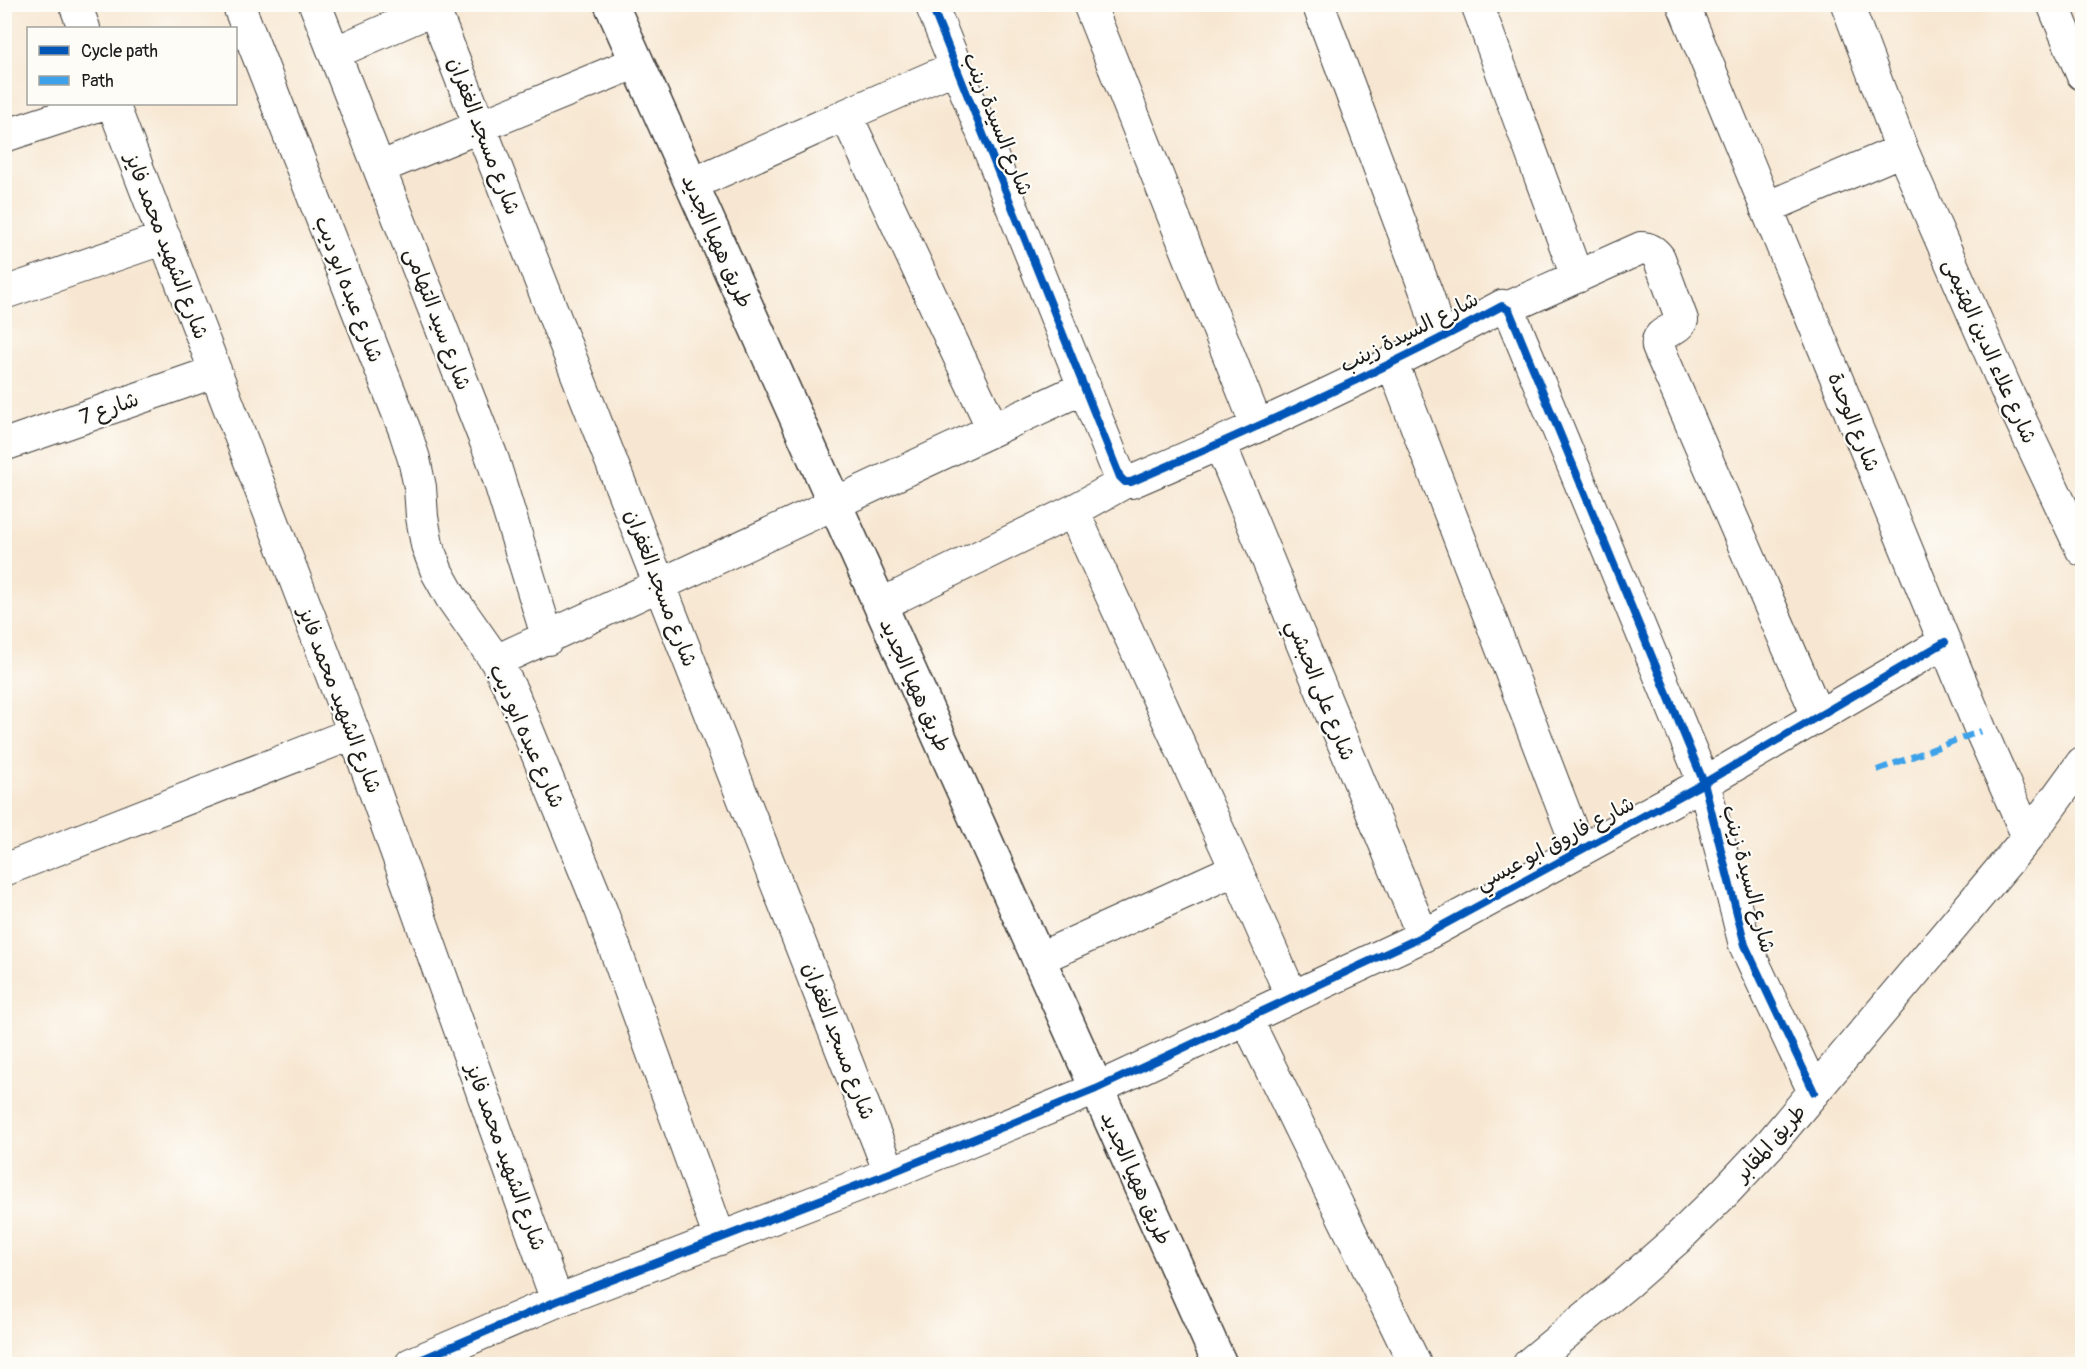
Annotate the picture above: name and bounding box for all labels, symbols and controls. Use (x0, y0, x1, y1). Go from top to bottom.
legend (27, 27, 237, 105)
text: Cycle path (81, 40, 158, 63)
street label: شارع السيدة زينب (956, 49, 1039, 200)
street label: شارع مسجد الغفران (440, 54, 526, 219)
text: Path (81, 70, 114, 93)
street label: شارع الشهيد محمد فايز (117, 147, 214, 343)
street label: طريق ههيا الجديد (675, 170, 758, 312)
street label: شارع عبده ابو ديب (307, 212, 389, 367)
street label: شارع سيد التهامى (397, 244, 477, 395)
street label: شارع علاء الدين الهتيمى (1936, 254, 2043, 448)
street label: شارع السيدة زينب (1335, 286, 1484, 380)
street label: شارع الوحدة (1820, 368, 1886, 476)
street label: شارع 7 (76, 386, 143, 432)
street label: شارع مسجد الغفران (617, 506, 703, 671)
street label: شارع الشهيد محمد فايز (290, 601, 387, 797)
street label: طريق ههيا الجديد (873, 614, 956, 756)
street label: شارع على الحبشي (1275, 616, 1361, 767)
street label: شارع عبده ابو ديب (482, 660, 570, 813)
street label: شارع فاروق ابو عيسي (1471, 790, 1642, 901)
street label: شارع السيدة زينب (1715, 802, 1781, 956)
street label: شارع مسجد الغفران (795, 959, 881, 1124)
street label: شارع الشهيد محمد فايز (458, 1058, 552, 1255)
street label: طريق المقابر (1727, 1099, 1812, 1189)
street label: طريق ههيا الجديد (1094, 1107, 1177, 1249)

